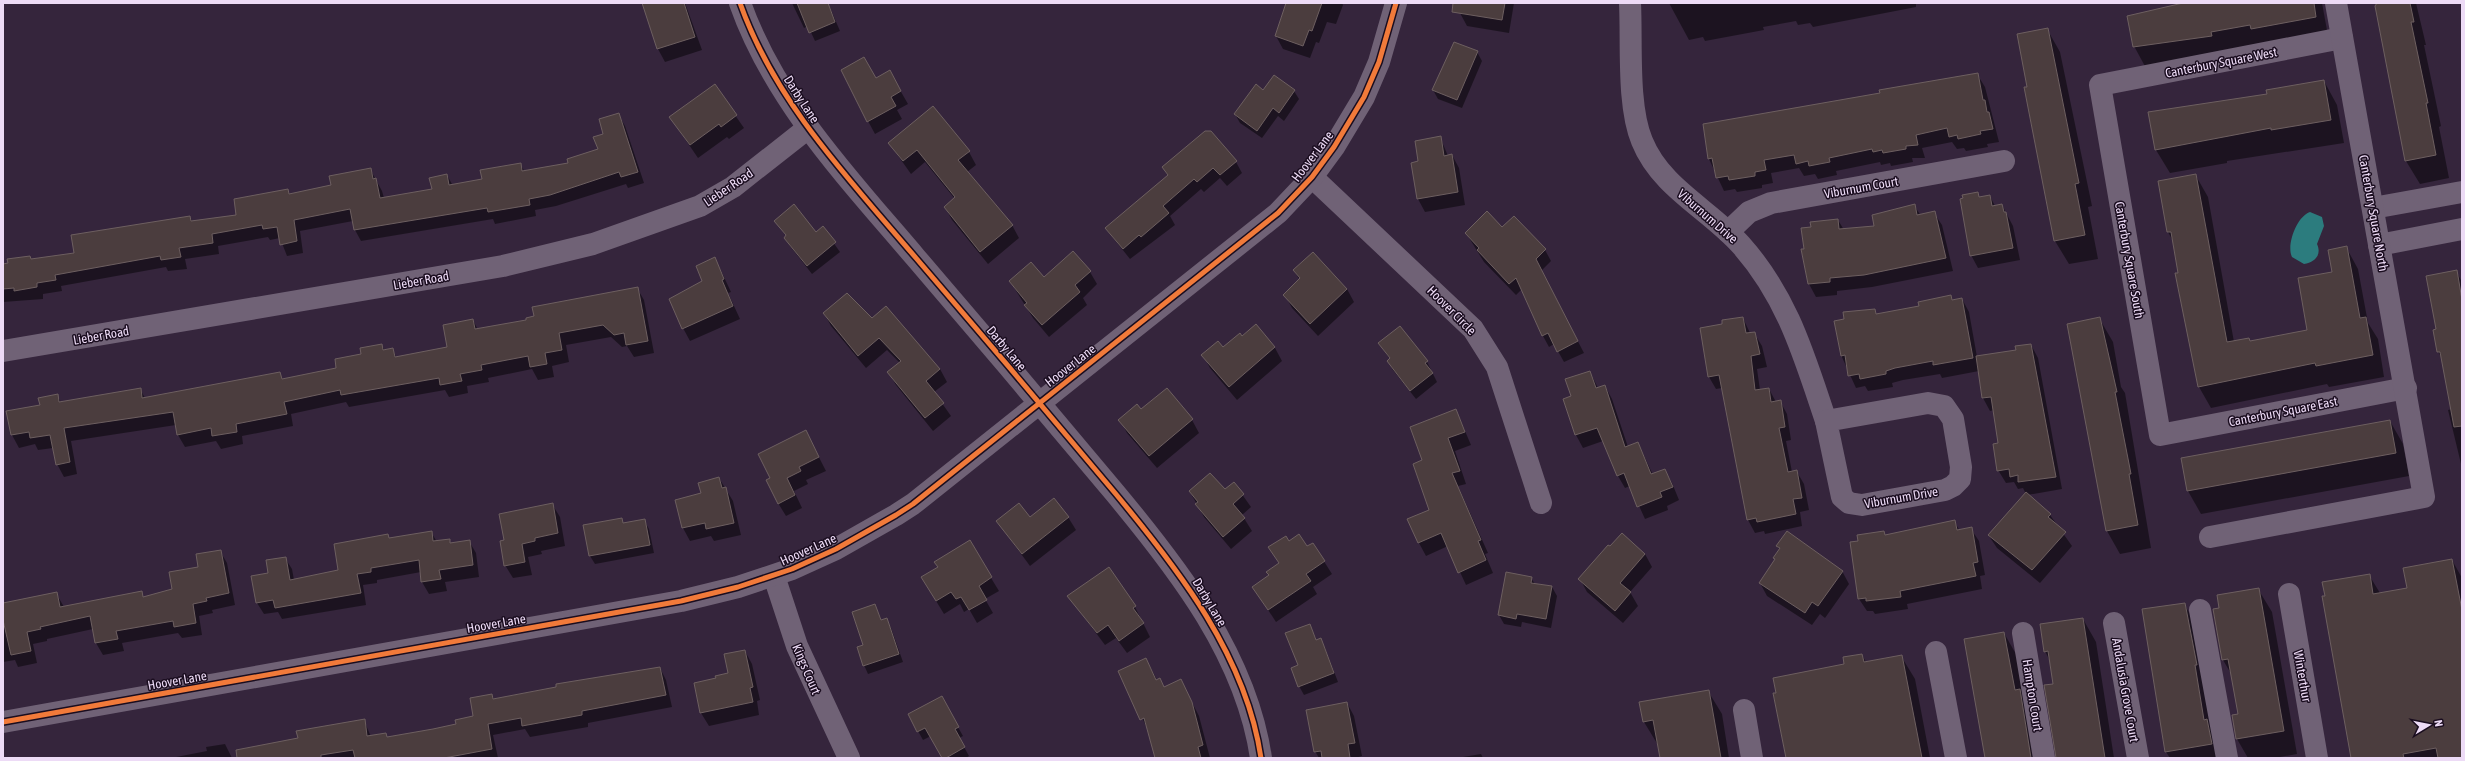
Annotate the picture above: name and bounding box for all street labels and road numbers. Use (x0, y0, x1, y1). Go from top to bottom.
street label: Canterbury Square West (2164, 44, 2279, 81)
street label: Darby Lane (781, 73, 823, 126)
street label: Hoover Lane (1288, 128, 1336, 185)
street label: Canterbury Square North (2356, 154, 2391, 272)
street label: Lieber Road (701, 165, 756, 209)
street label: Viburnum Court (1823, 174, 1900, 201)
street label: Viburnum Drive (1675, 186, 1741, 247)
street label: Canterbury Square South (2112, 201, 2147, 320)
street label: Lieber Road (392, 268, 450, 293)
street label: Hoover Circle (1424, 283, 1479, 338)
street label: Lieber Road (72, 323, 130, 348)
street label: Darby Lane (984, 323, 1030, 374)
street label: Hoover Lane (1042, 341, 1099, 390)
street label: Canterbury Square East (2227, 394, 2339, 429)
street label: Viburnum Drive (1863, 484, 1939, 511)
street label: Hoover Lane (778, 530, 839, 568)
street label: Darby Lane (1189, 575, 1230, 629)
street label: Hoover Lane (465, 611, 527, 636)
street label: Andalusia Grove Court (2109, 637, 2142, 743)
street label: Kings Court (789, 642, 824, 697)
street label: Winterthur (2291, 649, 2314, 703)
street label: Hampton Court (2019, 658, 2046, 732)
street label: Hoover Lane (146, 668, 208, 693)

